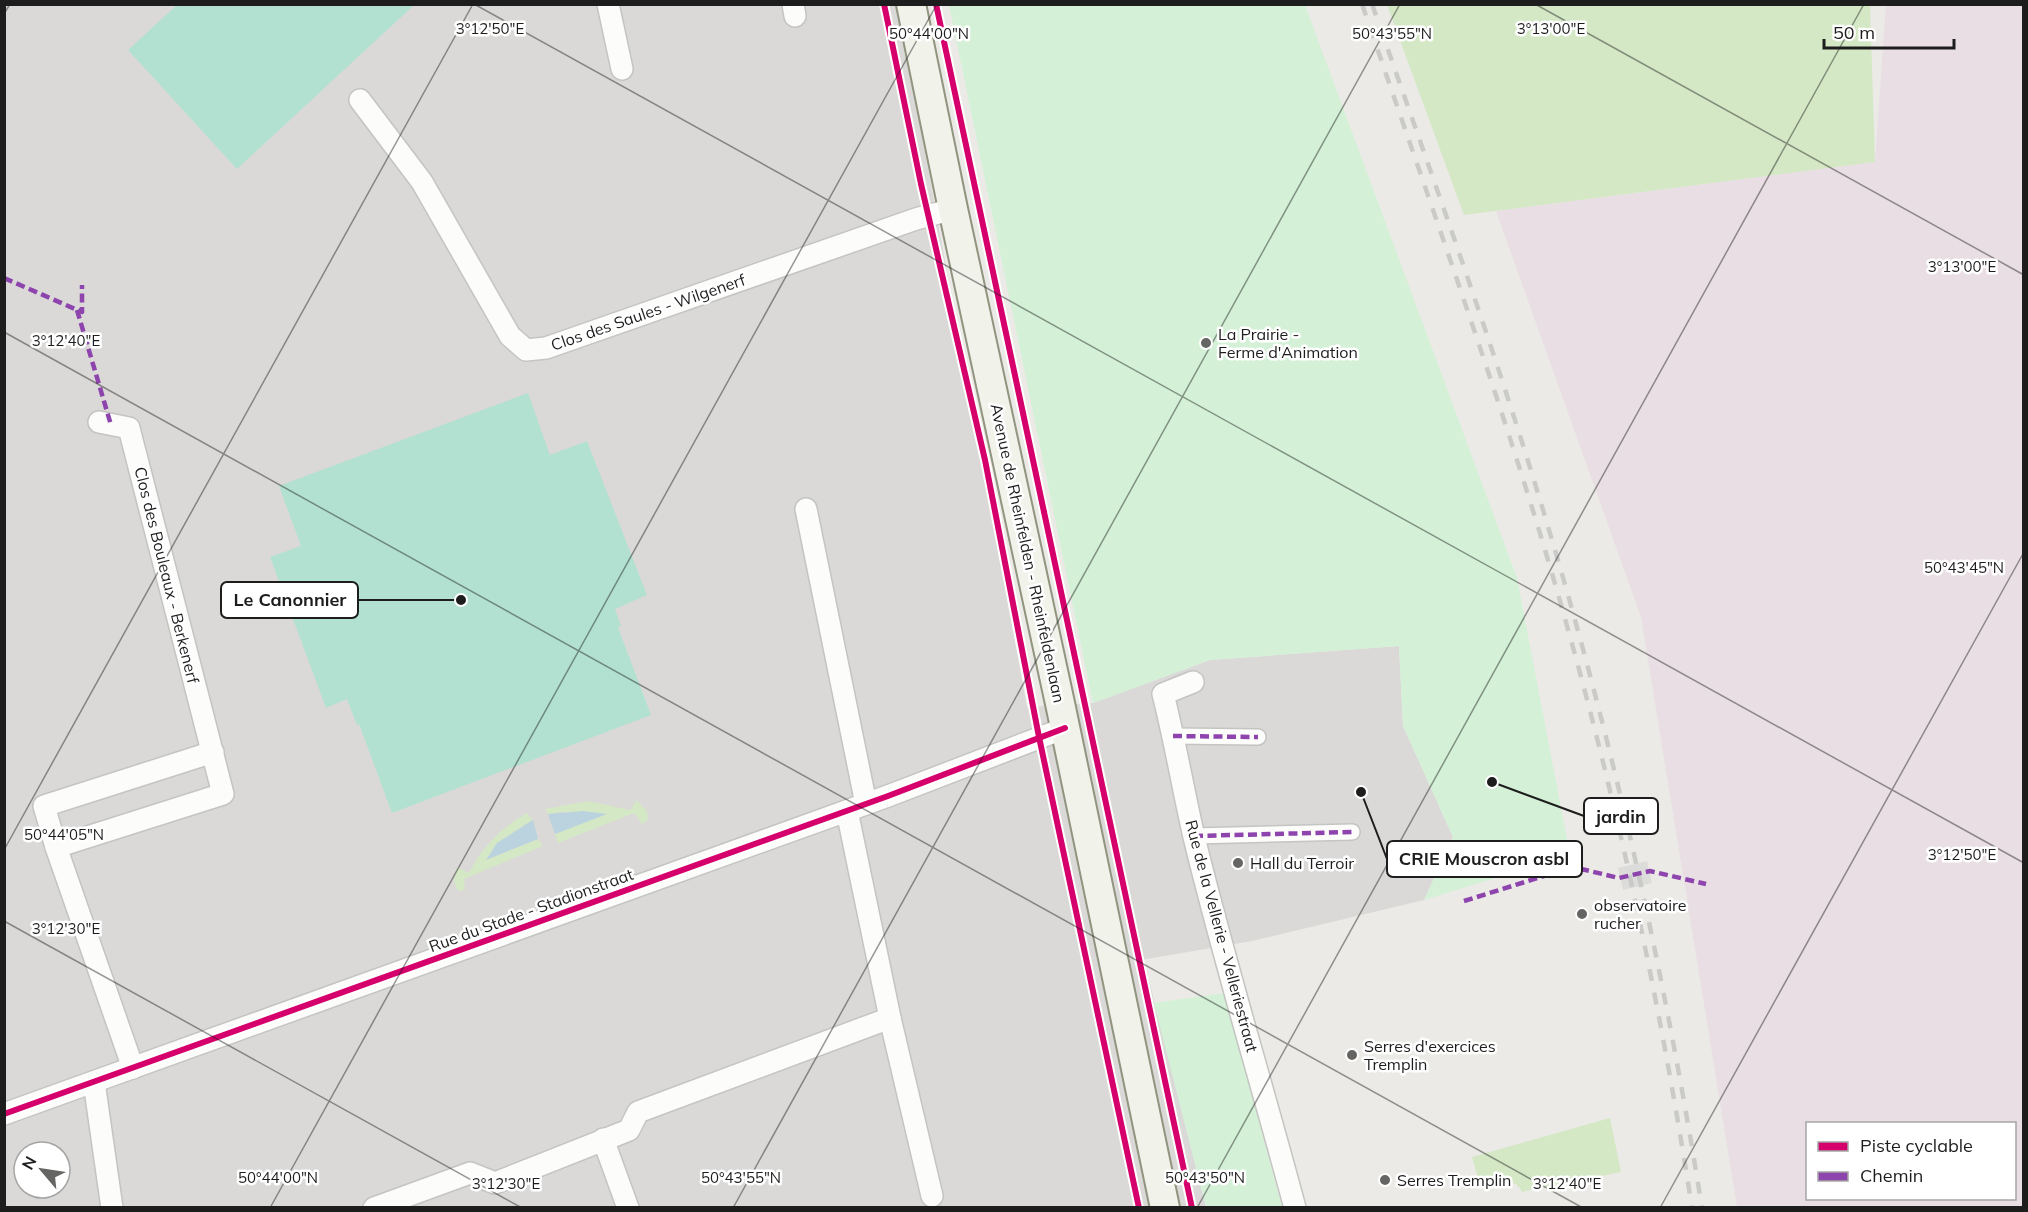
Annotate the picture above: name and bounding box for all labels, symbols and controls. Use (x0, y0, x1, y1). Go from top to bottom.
scale bar (1824, 12, 1954, 50)
text: 3°12'50"E (456, 19, 524, 38)
text: 3°13'00"E (1517, 19, 1585, 38)
text: 50 m (1833, 21, 1875, 44)
text: 50°44'00"N (889, 24, 969, 43)
text: 50°43'55"N (1352, 24, 1432, 43)
text: 3°13'00"E (1928, 257, 1996, 276)
street label: Clos des Saules - Wilgenerf (548, 269, 748, 355)
place label: La Prairie - Ferme d'Animation (1218, 324, 1358, 362)
text: 3°12'40"E (32, 331, 100, 350)
marker: La Prairie - Ferme d'Animation (1199, 336, 1213, 350)
street label: Avenue de Rheinfelden - Rheinfeldenlaan (986, 402, 1070, 704)
street label: Clos des Bouleaux - Berkenerf (130, 465, 204, 686)
text: 50°43'45"N (1924, 558, 2004, 577)
callout: Le Canonnier (221, 582, 358, 618)
text: Le Canonnier (234, 588, 347, 611)
callout: jardin (1584, 798, 1658, 834)
text: jardin (1594, 805, 1646, 828)
street label: Rue de la Vellerie - Velleriestraat (1181, 818, 1263, 1055)
text: 50°44'05"N (24, 825, 104, 844)
callout: CRIE Mouscron asbl (1387, 841, 1582, 877)
text: 3°12'50"E (1928, 845, 1996, 864)
text: CRIE Mouscron asbl (1399, 847, 1569, 870)
place label: Hall du Terroir (1250, 853, 1354, 873)
marker: Hall du Terroir (1231, 856, 1245, 870)
street label: Rue du Stade - Stadionstraat (426, 864, 636, 956)
place label: observatoire rucher (1594, 895, 1686, 933)
marker: observatoire rucher (1575, 907, 1589, 921)
text: 3°12'30"E (32, 919, 100, 938)
place label: Serres d'exercices Tremplin (1364, 1036, 1496, 1074)
marker: Serres d'exercices Tremplin (1345, 1048, 1359, 1062)
legend (1806, 1122, 2016, 1200)
text: Piste cyclable (1860, 1134, 1973, 1157)
north arrow (12, 1140, 72, 1200)
text: N (17, 1153, 41, 1173)
text: Chemin (1860, 1164, 1923, 1187)
text: 50°44'00"N (238, 1168, 318, 1187)
text: 50°43'55"N (701, 1168, 781, 1187)
text: 50°43'50"N (1165, 1168, 1245, 1187)
place label: Serres Tremplin (1397, 1170, 1512, 1190)
marker: Serres Tremplin (1378, 1173, 1392, 1187)
text: 3°12'30"E (472, 1174, 540, 1193)
text: 3°12'40"E (1533, 1174, 1601, 1193)

